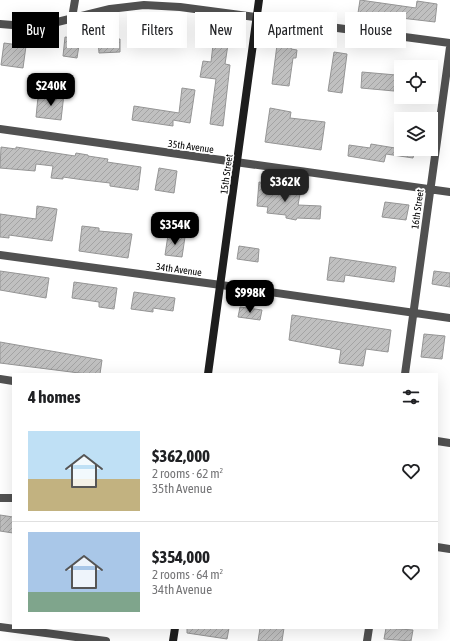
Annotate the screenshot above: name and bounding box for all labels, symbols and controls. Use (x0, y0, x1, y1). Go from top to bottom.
chip: Buy (12, 12, 59, 48)
chip: Rent (67, 12, 119, 48)
chip: Filters (127, 12, 187, 48)
chip: New (195, 12, 246, 48)
chip: Apartment (254, 12, 337, 48)
chip: House (345, 12, 406, 48)
map controls (394, 60, 438, 156)
button: locate (394, 60, 438, 104)
pin: $240K (23, 73, 79, 107)
text: $240K (36, 78, 66, 93)
button: layers (394, 112, 438, 156)
street label: 35th Avenue (167, 138, 215, 155)
street label: 15th Street (218, 153, 235, 195)
pin: $362K (257, 169, 313, 203)
text: $362K (270, 174, 300, 189)
street label: 16th Street (409, 188, 426, 230)
pin: $354K (147, 212, 203, 246)
text: $354K (160, 217, 190, 232)
street label: 34th Avenue (155, 261, 203, 278)
pin: $998K (222, 280, 278, 314)
text: $998K (235, 285, 265, 300)
icon: filters (400, 386, 422, 408)
text: 4 homes (28, 387, 81, 407)
text: $362,000 (152, 446, 210, 466)
icon: home (60, 447, 108, 495)
icon: heart (400, 460, 422, 482)
text: 2 rooms · 62 m² (152, 466, 223, 481)
text: 35th Avenue (152, 481, 212, 496)
text: $354,000 (152, 547, 210, 567)
icon: home (60, 548, 108, 596)
icon: heart (400, 561, 422, 583)
text: 2 rooms · 64 m² (152, 567, 223, 582)
text: 34th Avenue (152, 582, 212, 597)

